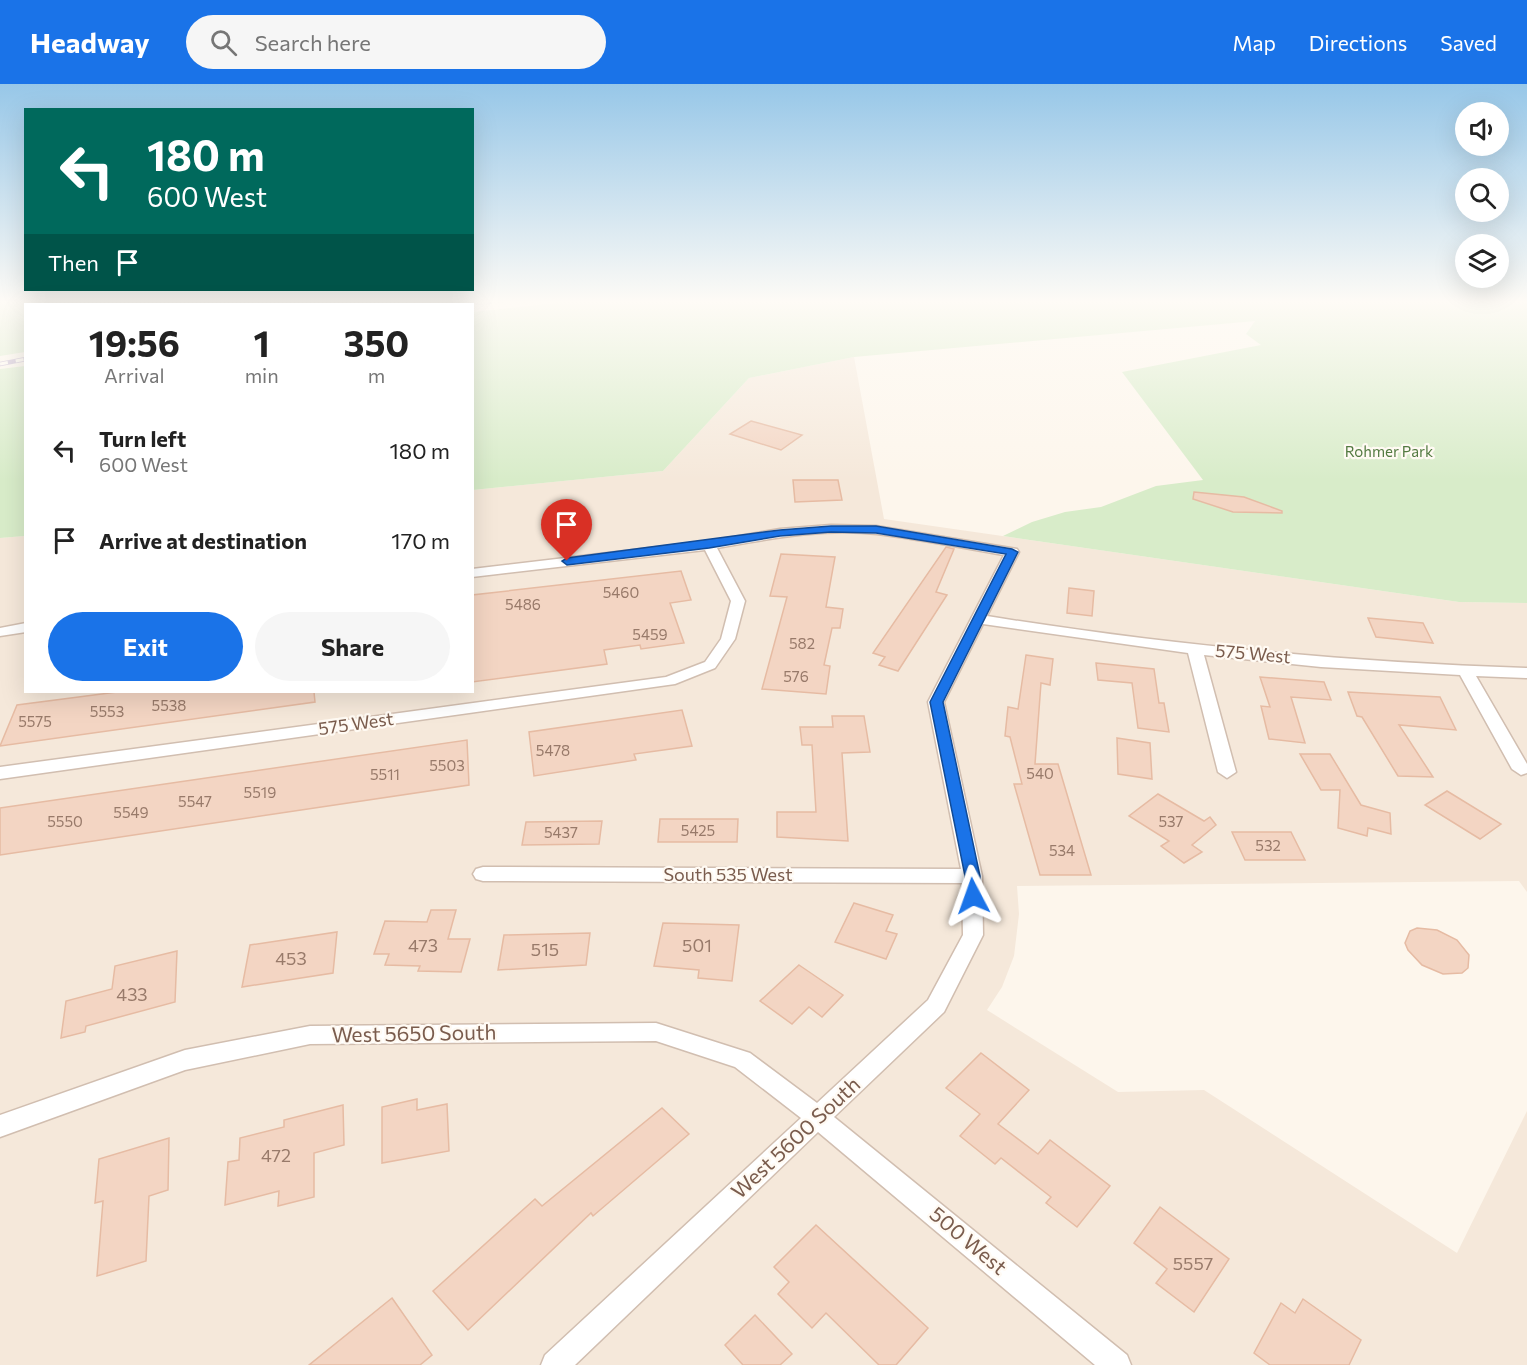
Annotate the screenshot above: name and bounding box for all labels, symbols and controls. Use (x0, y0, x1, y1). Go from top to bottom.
search box (186, 15, 606, 69)
text: Headway (30, 25, 150, 59)
icon: search (207, 26, 240, 59)
text: Search here (255, 29, 371, 56)
text: Map (1233, 30, 1276, 55)
text: Directions (1309, 30, 1407, 55)
text: Saved (1440, 30, 1497, 55)
map controls (1455, 102, 1509, 288)
button: sound (1455, 102, 1509, 156)
text: 180 m (147, 128, 265, 180)
icon: left (48, 132, 126, 210)
button: search (1455, 168, 1509, 222)
text: 600 West (147, 180, 267, 213)
button: layers (1455, 234, 1509, 288)
icon: arrive (111, 246, 144, 279)
text: Then (48, 249, 99, 276)
text: 19:56 (89, 320, 180, 364)
text: 1 (254, 320, 270, 364)
text: 350 (343, 320, 409, 364)
text: Arrival (104, 363, 165, 387)
text: min (245, 363, 279, 387)
text: m (368, 363, 385, 387)
text: Turn left (99, 425, 186, 452)
icon: left (48, 434, 81, 467)
text: 180 m (389, 437, 450, 464)
park label: Rohmer Park (1345, 442, 1433, 460)
text: 600 West (99, 452, 188, 476)
pin (541, 499, 592, 561)
icon: arrive (550, 508, 583, 541)
icon: arrive (48, 524, 81, 557)
text: Arrive at destination (99, 527, 307, 554)
text: 170 m (391, 527, 450, 554)
house number: 5460 (603, 583, 639, 601)
house number: 5486 (505, 595, 541, 613)
button: Exit (48, 612, 243, 681)
button: Share (255, 612, 450, 681)
house number: 5459 (632, 625, 668, 643)
house number: 582 (789, 634, 815, 652)
street label: 575 West (1214, 639, 1292, 667)
house number: 576 (783, 667, 809, 685)
house number: 5538 (152, 696, 186, 714)
house number: 5553 (90, 702, 124, 720)
street label: 575 West (317, 707, 395, 739)
house number: 5575 (18, 712, 52, 730)
house number: 5478 (536, 741, 570, 759)
house number: 5503 (429, 756, 465, 774)
house number: 540 (1026, 764, 1054, 782)
house number: 5511 (370, 765, 400, 783)
house number: 5519 (244, 783, 276, 801)
house number: 5547 (178, 792, 212, 810)
house number: 5549 (113, 803, 149, 821)
house number: 5550 (47, 812, 83, 830)
house number: 537 (1158, 812, 1184, 830)
house number: 5425 (681, 821, 715, 839)
house number: 5437 (544, 823, 578, 841)
house number: 532 (1255, 836, 1281, 854)
house number: 534 (1049, 841, 1075, 859)
street label: South 535 West (663, 863, 793, 885)
position arrow (941, 864, 1005, 928)
house number: 473 (408, 934, 438, 956)
house number: 501 (682, 934, 712, 956)
house number: 515 (531, 938, 559, 960)
house number: 453 (275, 947, 307, 969)
house number: 433 (116, 983, 148, 1005)
street label: West 5650 South (331, 1019, 497, 1046)
street label: West 5600 South (726, 1071, 864, 1203)
house number: 472 (261, 1144, 291, 1166)
street label: 500 West (925, 1201, 1012, 1279)
house number: 5557 (1173, 1252, 1213, 1274)

